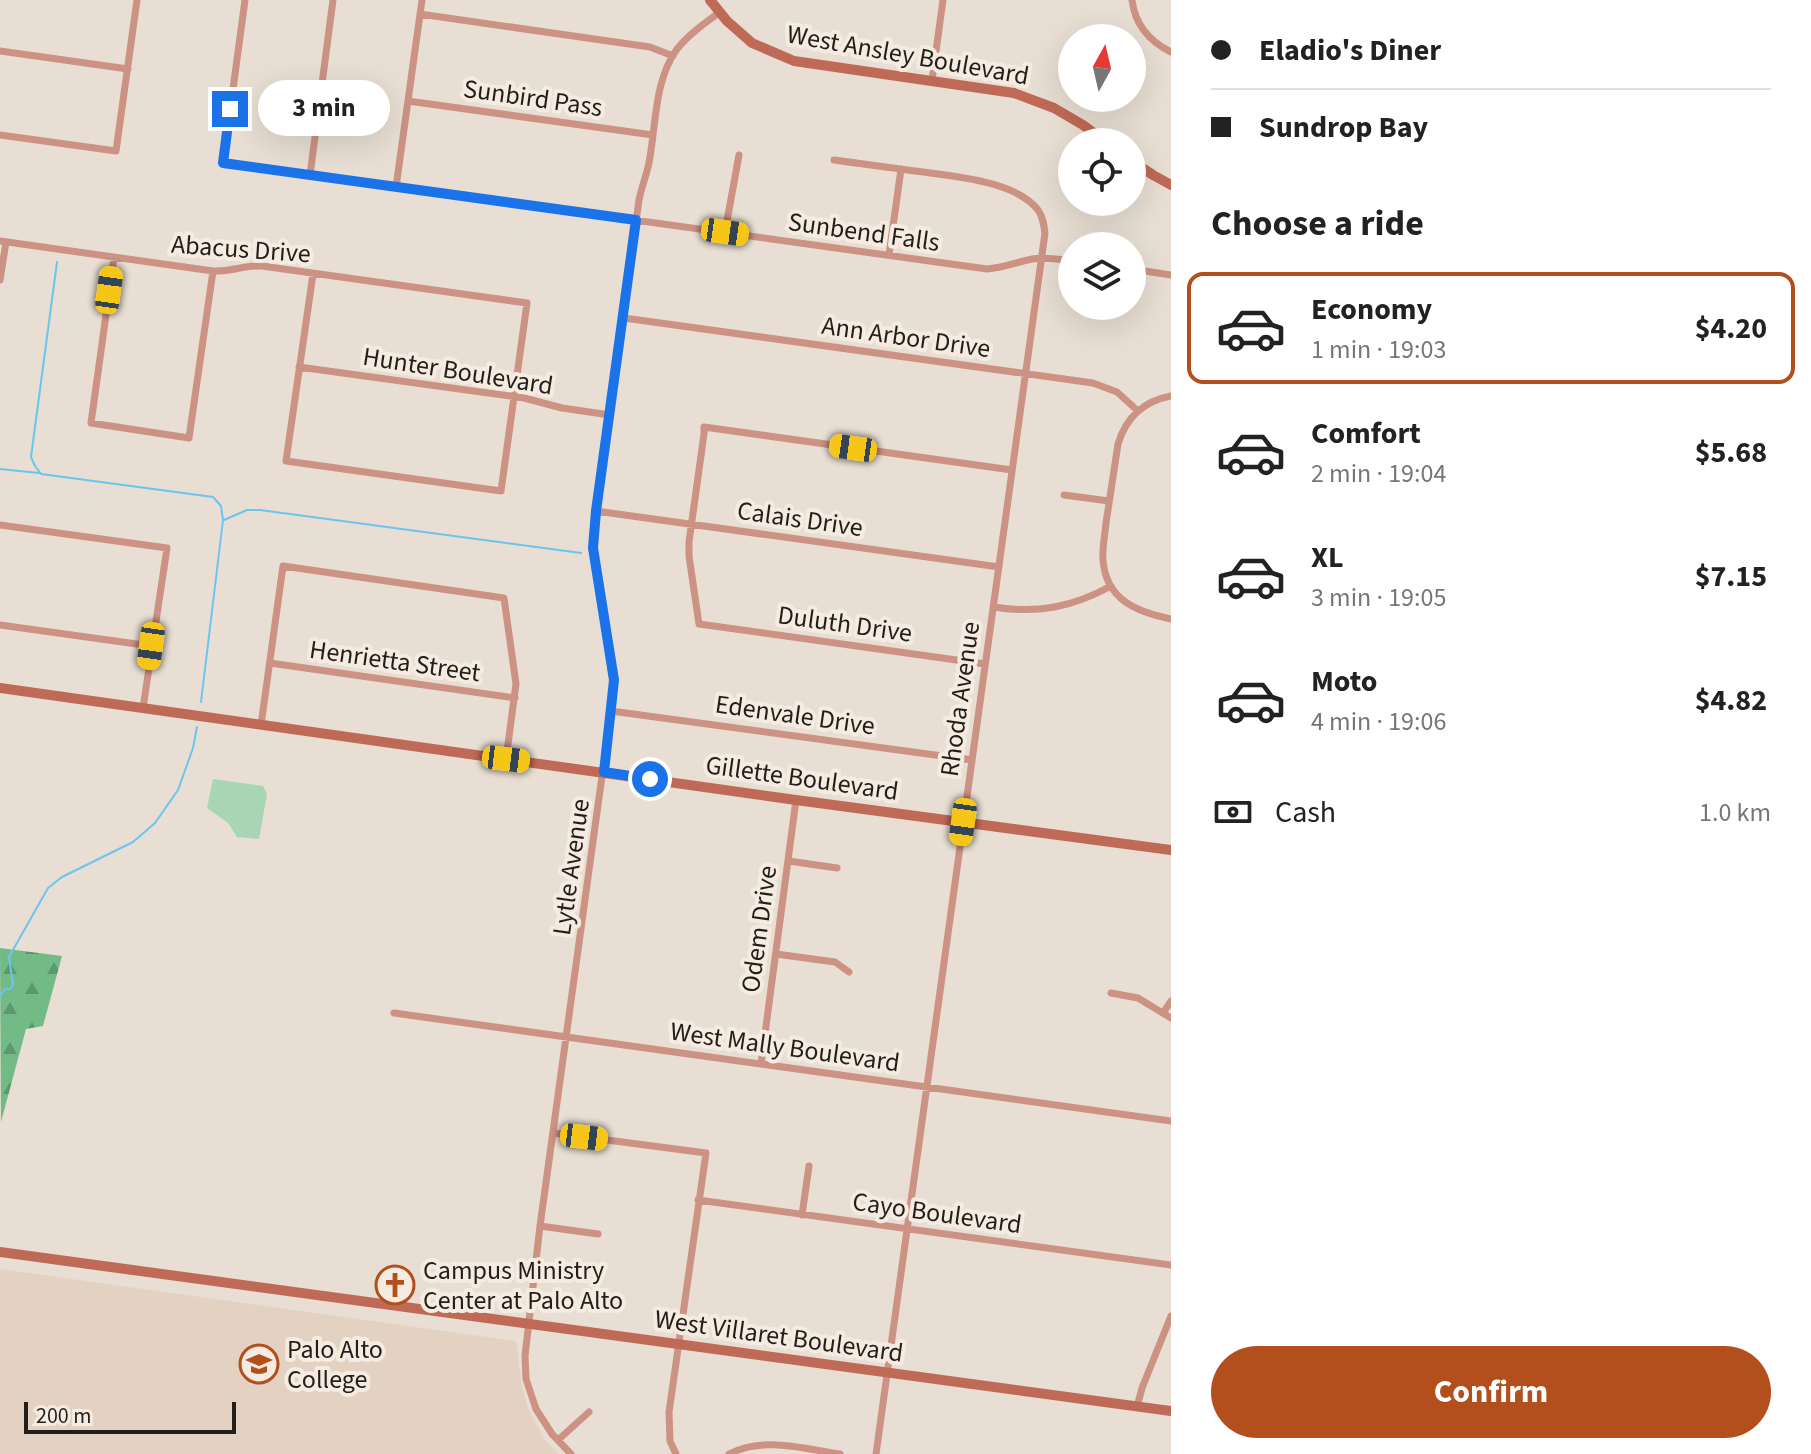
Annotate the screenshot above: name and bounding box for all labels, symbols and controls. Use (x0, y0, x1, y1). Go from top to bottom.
street label: West Ansley Boulevard (784, 16, 1032, 94)
north arrow (1058, 24, 1146, 112)
map controls (1058, 24, 1146, 320)
text: Eladio's Diner (1259, 29, 1441, 72)
street label: Sunbird Pass (461, 70, 605, 126)
callout: 3 min (258, 81, 390, 137)
text: 3 min (292, 89, 356, 126)
route end (212, 91, 248, 127)
text: Sundrop Bay (1259, 106, 1428, 149)
button: locate (1058, 128, 1146, 216)
text: Choose a ride (1211, 198, 1424, 249)
street label: Sunbend Falls (786, 203, 942, 261)
car (700, 217, 750, 247)
street label: Abacus Drive (170, 226, 312, 272)
button: layers (1058, 232, 1146, 320)
car (94, 265, 124, 315)
text: Economy (1311, 288, 1432, 331)
icon: car (1215, 292, 1287, 364)
street label: Ann Arbor Drive (819, 307, 993, 367)
text: $4.20 (1695, 307, 1767, 350)
text: 1 min · 19:03 (1311, 331, 1446, 368)
street label: Hunter Boulevard (360, 338, 556, 404)
text: Comfort (1311, 412, 1421, 455)
icon: car (1215, 416, 1287, 488)
text: $5.68 (1695, 431, 1767, 474)
car (828, 433, 878, 463)
text: 2 min · 19:04 (1311, 455, 1446, 492)
street label: Calais Drive (735, 492, 865, 546)
text: XL (1311, 536, 1344, 579)
icon: car (1215, 540, 1287, 612)
text: $7.15 (1695, 555, 1767, 598)
text: 3 min · 19:05 (1311, 579, 1446, 616)
street label: Duluth Drive (775, 596, 915, 652)
street label: Rhoda Avenue (931, 619, 989, 779)
car (136, 621, 166, 671)
street label: Henrietta Street (307, 631, 483, 691)
text: Moto (1311, 660, 1377, 703)
icon: car (1215, 664, 1287, 736)
text: $4.82 (1695, 679, 1767, 722)
street label: Edenvale Drive (713, 685, 877, 745)
text: 4 min · 19:06 (1311, 703, 1446, 740)
car (481, 744, 531, 774)
street label: Gillette Boulevard (703, 746, 901, 810)
route start (632, 761, 668, 797)
icon: cash (1211, 790, 1255, 834)
text: Cash (1275, 791, 1336, 834)
text: 1.0 km (1699, 794, 1771, 831)
street label: Lytle Avenue (543, 796, 599, 938)
car (948, 797, 978, 847)
street label: Odem Drive (732, 863, 786, 995)
street label: West Mally Boulevard (668, 1013, 902, 1081)
car (559, 1122, 609, 1152)
street label: Cayo Boulevard (850, 1183, 1024, 1243)
place label: Campus Ministry Center at Palo Alto (423, 1252, 623, 1319)
church icon: Campus Ministry Center at Palo Alto (374, 1264, 416, 1306)
street label: West Villaret Boulevard (652, 1300, 906, 1372)
place label: Palo Alto College (287, 1331, 383, 1398)
school or university icon: Palo Alto College (238, 1343, 280, 1385)
button: Confirm (1211, 1346, 1771, 1438)
scale bar (24, 1398, 236, 1434)
text: 200 m (36, 1400, 91, 1432)

